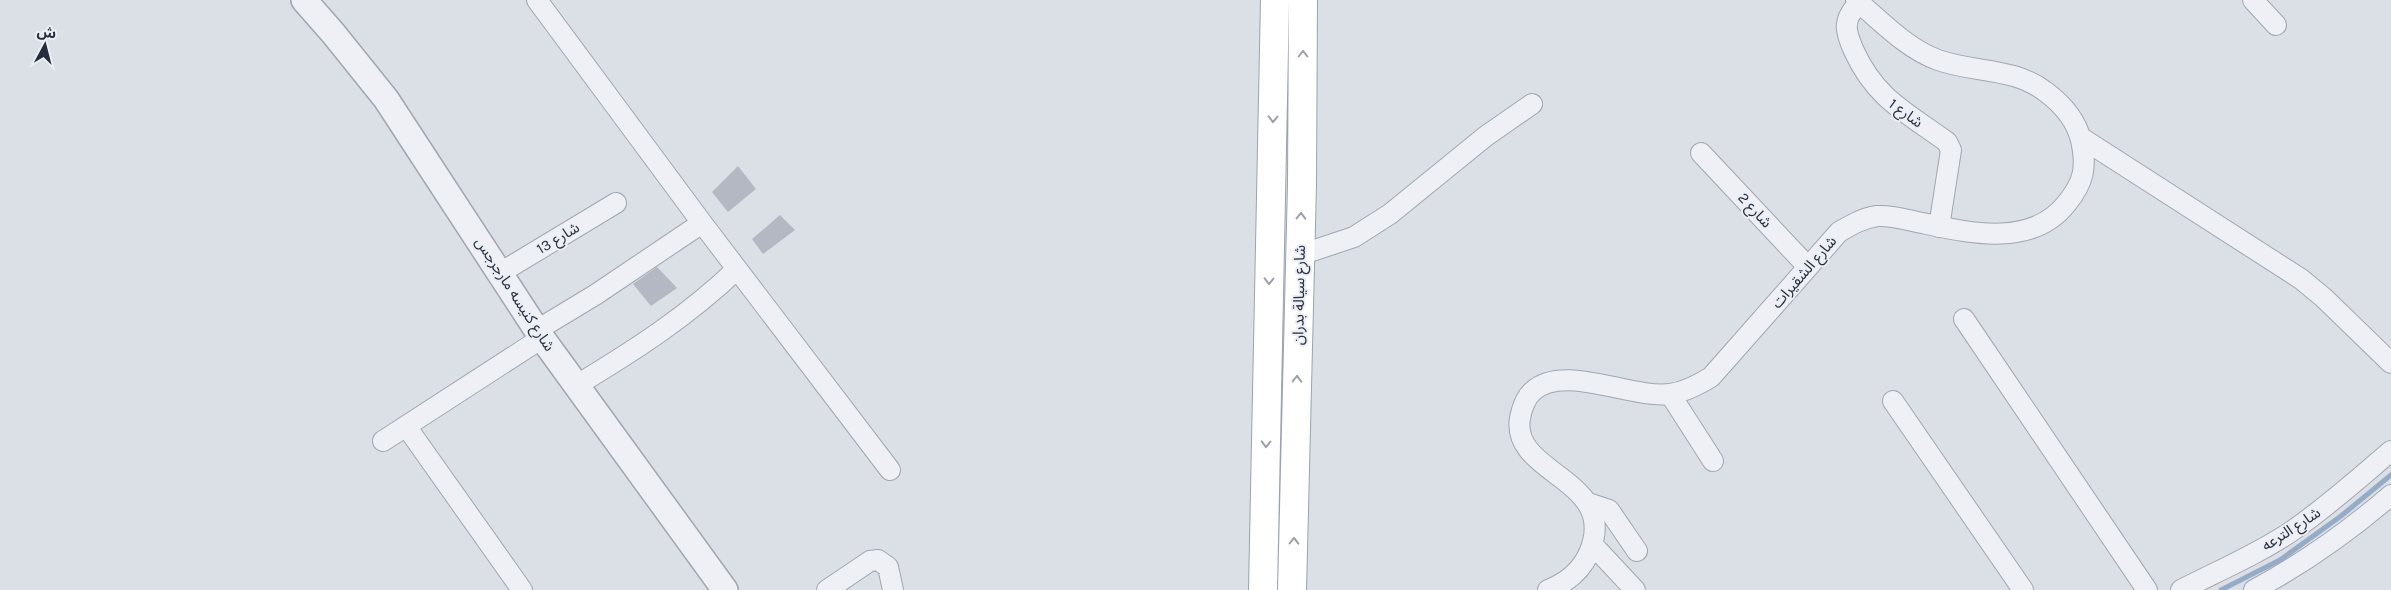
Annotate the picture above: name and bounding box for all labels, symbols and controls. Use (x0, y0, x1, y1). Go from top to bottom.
north arrow (20, 20, 70, 70)
text: ش (36, 23, 57, 42)
one-way arrow (1298, 50, 1308, 58)
street label: شارع 1 (1884, 95, 1927, 134)
one-way arrow (1267, 115, 1278, 123)
street label: شارع 2 (1732, 189, 1776, 234)
one-way arrow (1296, 212, 1307, 220)
street label: شارع 13 (533, 218, 584, 260)
street label: شارع الشقيرات (1768, 232, 1843, 314)
street label: شارع كنيسه مارجرجس (469, 234, 559, 356)
street label: شارع سيالة بدران (1289, 244, 1312, 345)
one-way arrow (1264, 277, 1275, 285)
one-way arrow (1292, 375, 1303, 383)
one-way arrow (1260, 440, 1271, 448)
street label: شارع الترعه (2258, 503, 2326, 557)
one-way arrow (1288, 537, 1299, 545)

